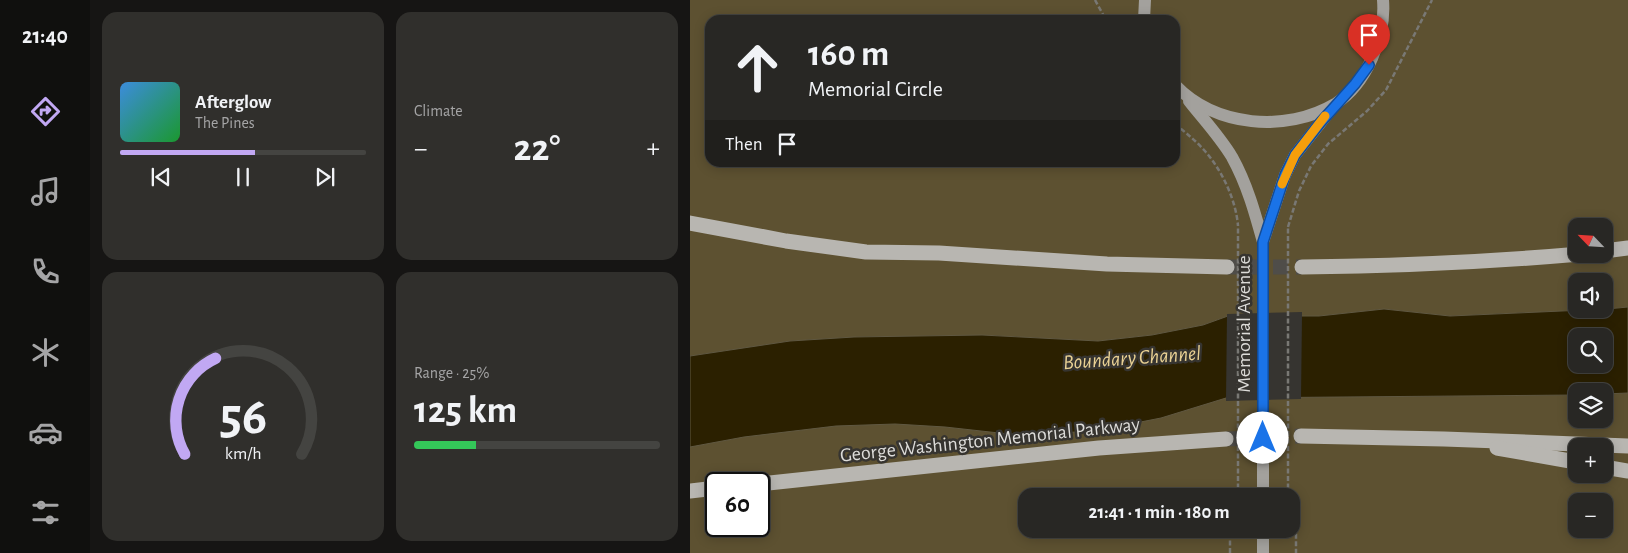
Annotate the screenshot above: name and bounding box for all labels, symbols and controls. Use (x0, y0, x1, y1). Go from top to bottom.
pin (1348, 14, 1390, 65)
icon: arrive (1355, 21, 1383, 49)
text: 21:40 (22, 25, 68, 47)
icon: ahead (725, 35, 790, 100)
text: 160 m (808, 37, 889, 72)
text: Memorial Circle (808, 78, 943, 100)
text: Afterglow (195, 93, 271, 112)
icon: directions (28, 94, 63, 129)
text: Climate (414, 103, 463, 119)
text: The Pines (195, 115, 255, 131)
text: 22° (514, 130, 560, 168)
icon: arrive (773, 130, 801, 158)
text: − (414, 135, 427, 163)
text: + (647, 135, 660, 163)
text: Then (725, 135, 763, 154)
icon: previous (147, 163, 175, 191)
icon: pause (229, 163, 257, 191)
icon: next (311, 163, 339, 191)
icon: music (28, 174, 63, 209)
north arrow (1568, 218, 1612, 262)
map controls (1568, 218, 1613, 538)
icon: phone (28, 254, 63, 289)
street label: Memorial Avenue (1234, 255, 1254, 393)
button: sound (1568, 273, 1613, 318)
button: search (1568, 328, 1613, 373)
icon: climate (28, 335, 63, 370)
water label: Boundary Channel (1062, 343, 1202, 373)
text: Range · 25% (414, 365, 489, 381)
button: layers (1568, 383, 1613, 428)
text: 56 (219, 391, 267, 443)
text: 125 km (414, 392, 517, 430)
position arrow (1236, 411, 1288, 463)
street label: George Washington Memorial Parkway (839, 414, 1141, 466)
icon: car (28, 415, 63, 450)
button: + (1568, 438, 1613, 483)
text: km/h (225, 445, 261, 463)
speed limit sign: 60 (705, 472, 770, 537)
button: − (1568, 493, 1613, 538)
icon: filters (28, 495, 63, 530)
text: 21:41 · 1 min · 180 m (1088, 503, 1230, 522)

